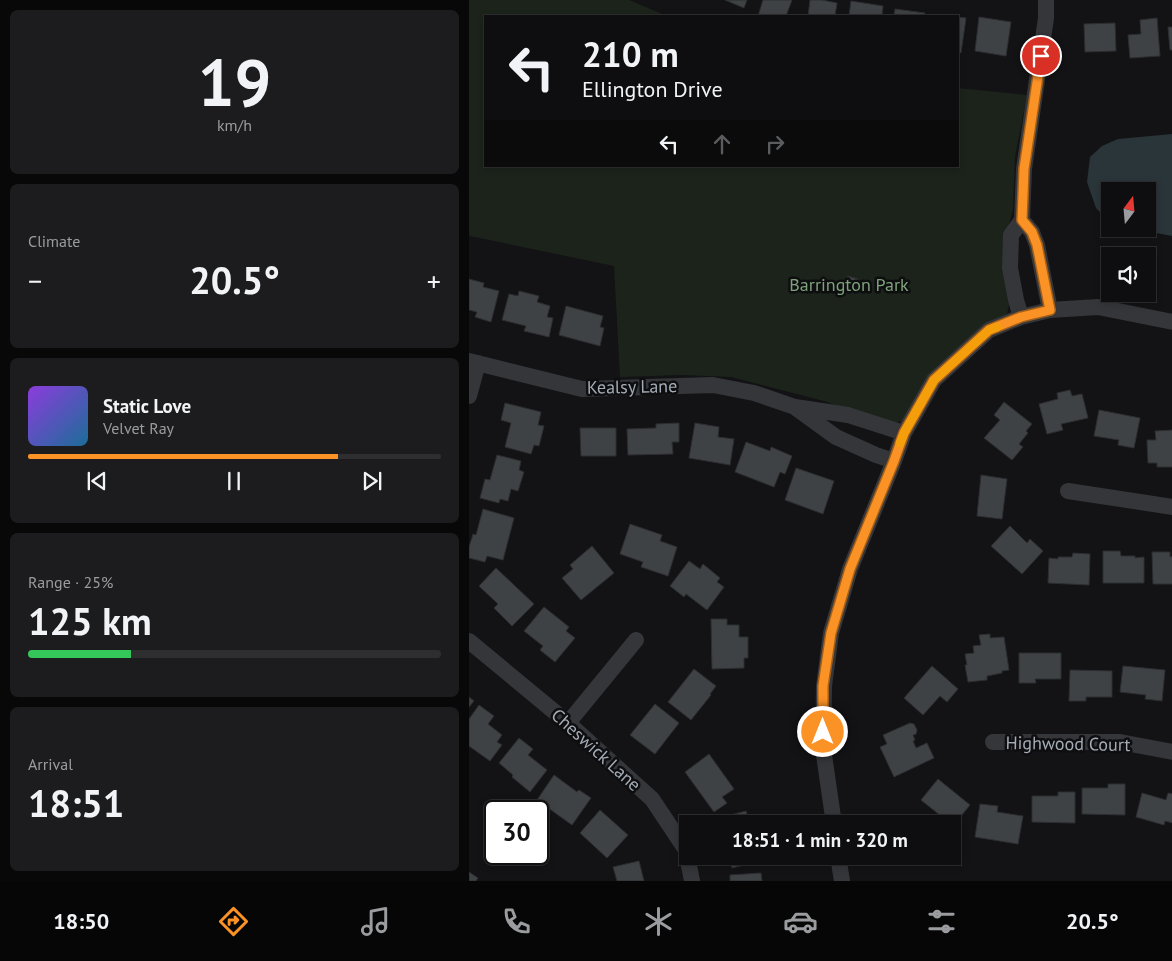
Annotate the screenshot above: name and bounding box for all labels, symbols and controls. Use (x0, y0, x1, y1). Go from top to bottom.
text: 210 m (582, 31, 679, 77)
icon: left (499, 35, 564, 100)
pin (1020, 35, 1062, 77)
text: 19 (198, 40, 271, 124)
icon: arrive (1027, 42, 1055, 70)
text: Ellington Drive (582, 75, 723, 103)
text: km/h (217, 115, 252, 135)
icon: left (655, 130, 683, 158)
icon: ahead (708, 130, 736, 158)
icon: right (761, 130, 789, 158)
north arrow (1101, 182, 1157, 238)
map controls (1101, 182, 1156, 302)
text: Climate (28, 231, 80, 251)
button: sound (1101, 247, 1156, 302)
text: 20.5° (189, 255, 280, 304)
text: − (28, 262, 42, 299)
text: + (427, 262, 441, 299)
park label: Barrington Park (789, 273, 909, 296)
street label: Kealsy Lane (587, 374, 677, 399)
text: Static Love (103, 394, 191, 418)
text: Velvet Ray (103, 418, 174, 438)
icon: previous (83, 467, 111, 495)
icon: pause (220, 467, 248, 495)
icon: next (358, 467, 386, 495)
text: Range · 25% (28, 572, 113, 592)
text: 125 km (28, 596, 152, 645)
street label: Cheswick Lane (547, 703, 646, 796)
position arrow (796, 705, 848, 757)
street label: Highwood Court (1005, 731, 1131, 756)
text: Arrival (28, 754, 73, 774)
text: 18:51 (28, 778, 124, 827)
speed limit sign: 30 (484, 800, 549, 865)
text: 18:51 · 1 min · 320 m (732, 828, 908, 852)
icon: directions (216, 904, 251, 939)
icon: music (358, 904, 393, 939)
icon: phone (499, 904, 534, 939)
icon: climate (641, 904, 676, 939)
icon: car (783, 904, 818, 939)
icon: filters (924, 904, 959, 939)
text: 18:50 (53, 907, 109, 935)
text: 20.5° (1066, 907, 1119, 935)

